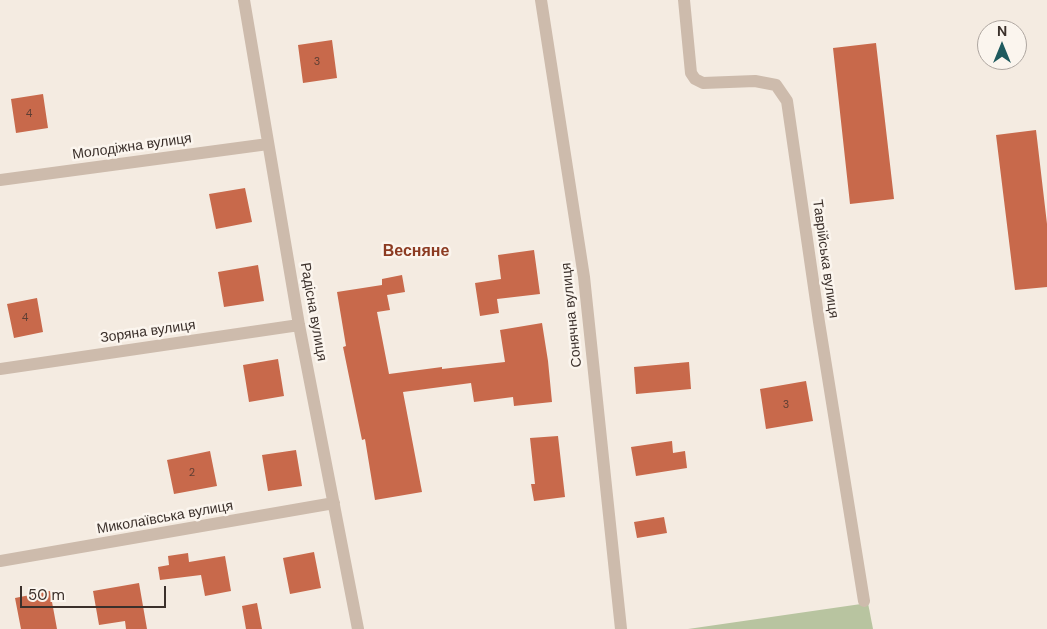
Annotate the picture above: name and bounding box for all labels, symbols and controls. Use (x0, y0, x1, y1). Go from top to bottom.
north arrow (977, 20, 1027, 70)
text: N (997, 22, 1007, 40)
house number: 3 (314, 55, 320, 69)
house number: 4 (26, 107, 32, 121)
street label: Молодіжна вулиця (71, 130, 193, 164)
street label: Таврійська вулиця (808, 199, 842, 319)
district label: Весняне (383, 242, 449, 262)
street label: Радісна вулиця (296, 262, 330, 362)
street label: Сонячна вулиця (558, 262, 586, 368)
house number: 4 (22, 311, 28, 325)
street label: Зоряна вулиця (99, 317, 197, 347)
house number: 3 (783, 398, 789, 412)
house number: 2 (189, 466, 195, 480)
street label: Миколаївська вулиця (96, 498, 234, 538)
scale bar (22, 576, 169, 608)
text: 50 m (28, 585, 65, 605)

